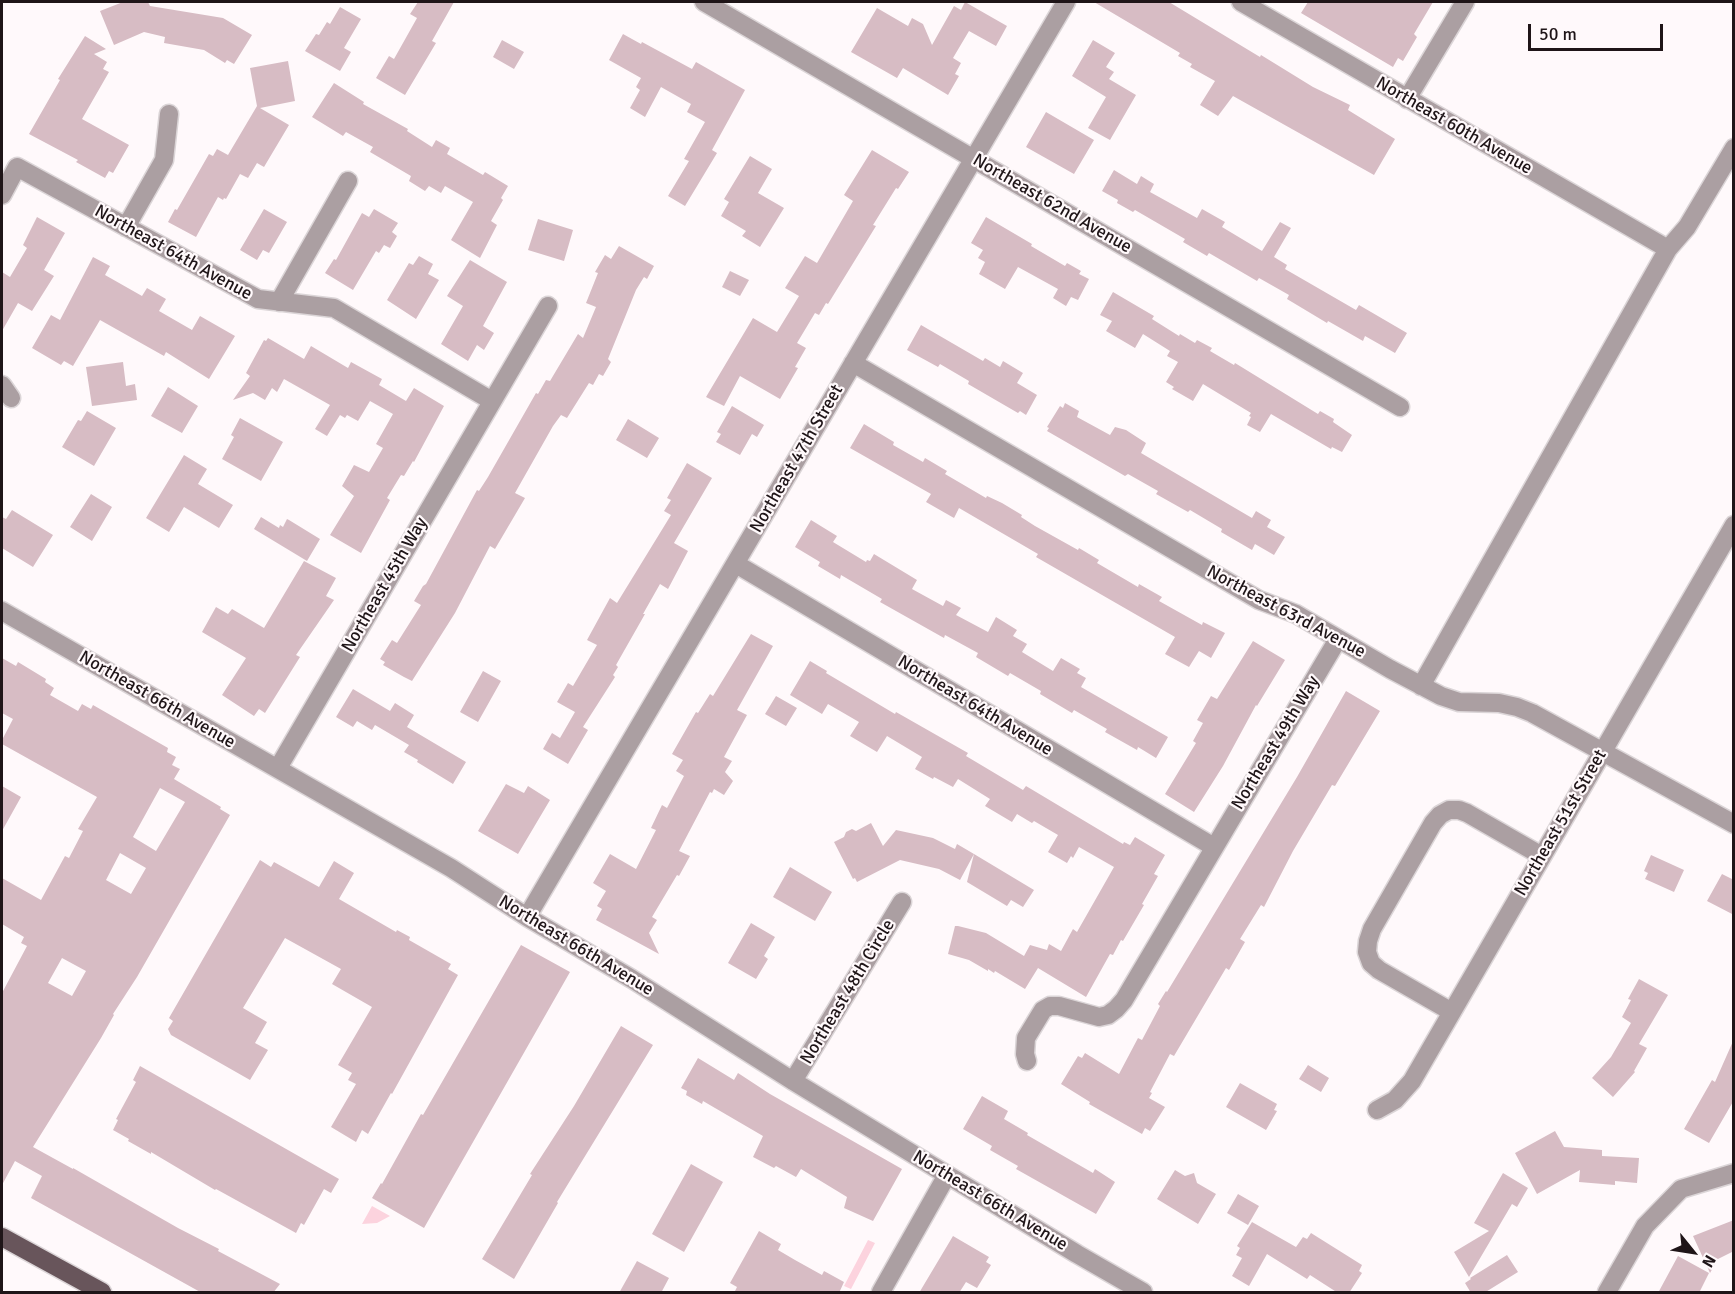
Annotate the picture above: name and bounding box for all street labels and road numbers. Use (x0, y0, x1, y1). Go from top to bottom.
street label: Northeast 60th Avenue (1372, 72, 1536, 180)
street label: Northeast 62nd Avenue (969, 150, 1135, 258)
street label: Northeast 64th Avenue (90, 201, 256, 305)
street label: Northeast 47th Street (746, 381, 848, 537)
street label: Northeast 45th Way (338, 514, 432, 656)
street label: Northeast 63rd Avenue (1203, 561, 1369, 663)
street label: Northeast 66th Avenue (75, 646, 239, 754)
street label: Northeast 64th Avenue (894, 651, 1056, 761)
street label: Northeast 49th Way (1227, 672, 1325, 814)
street label: Northeast 51st Street (1510, 746, 1612, 900)
street label: Northeast 66th Avenue (495, 891, 657, 1001)
street label: Northeast 48th Circle (796, 916, 900, 1068)
street label: Northeast 66th Avenue (909, 1146, 1071, 1256)

